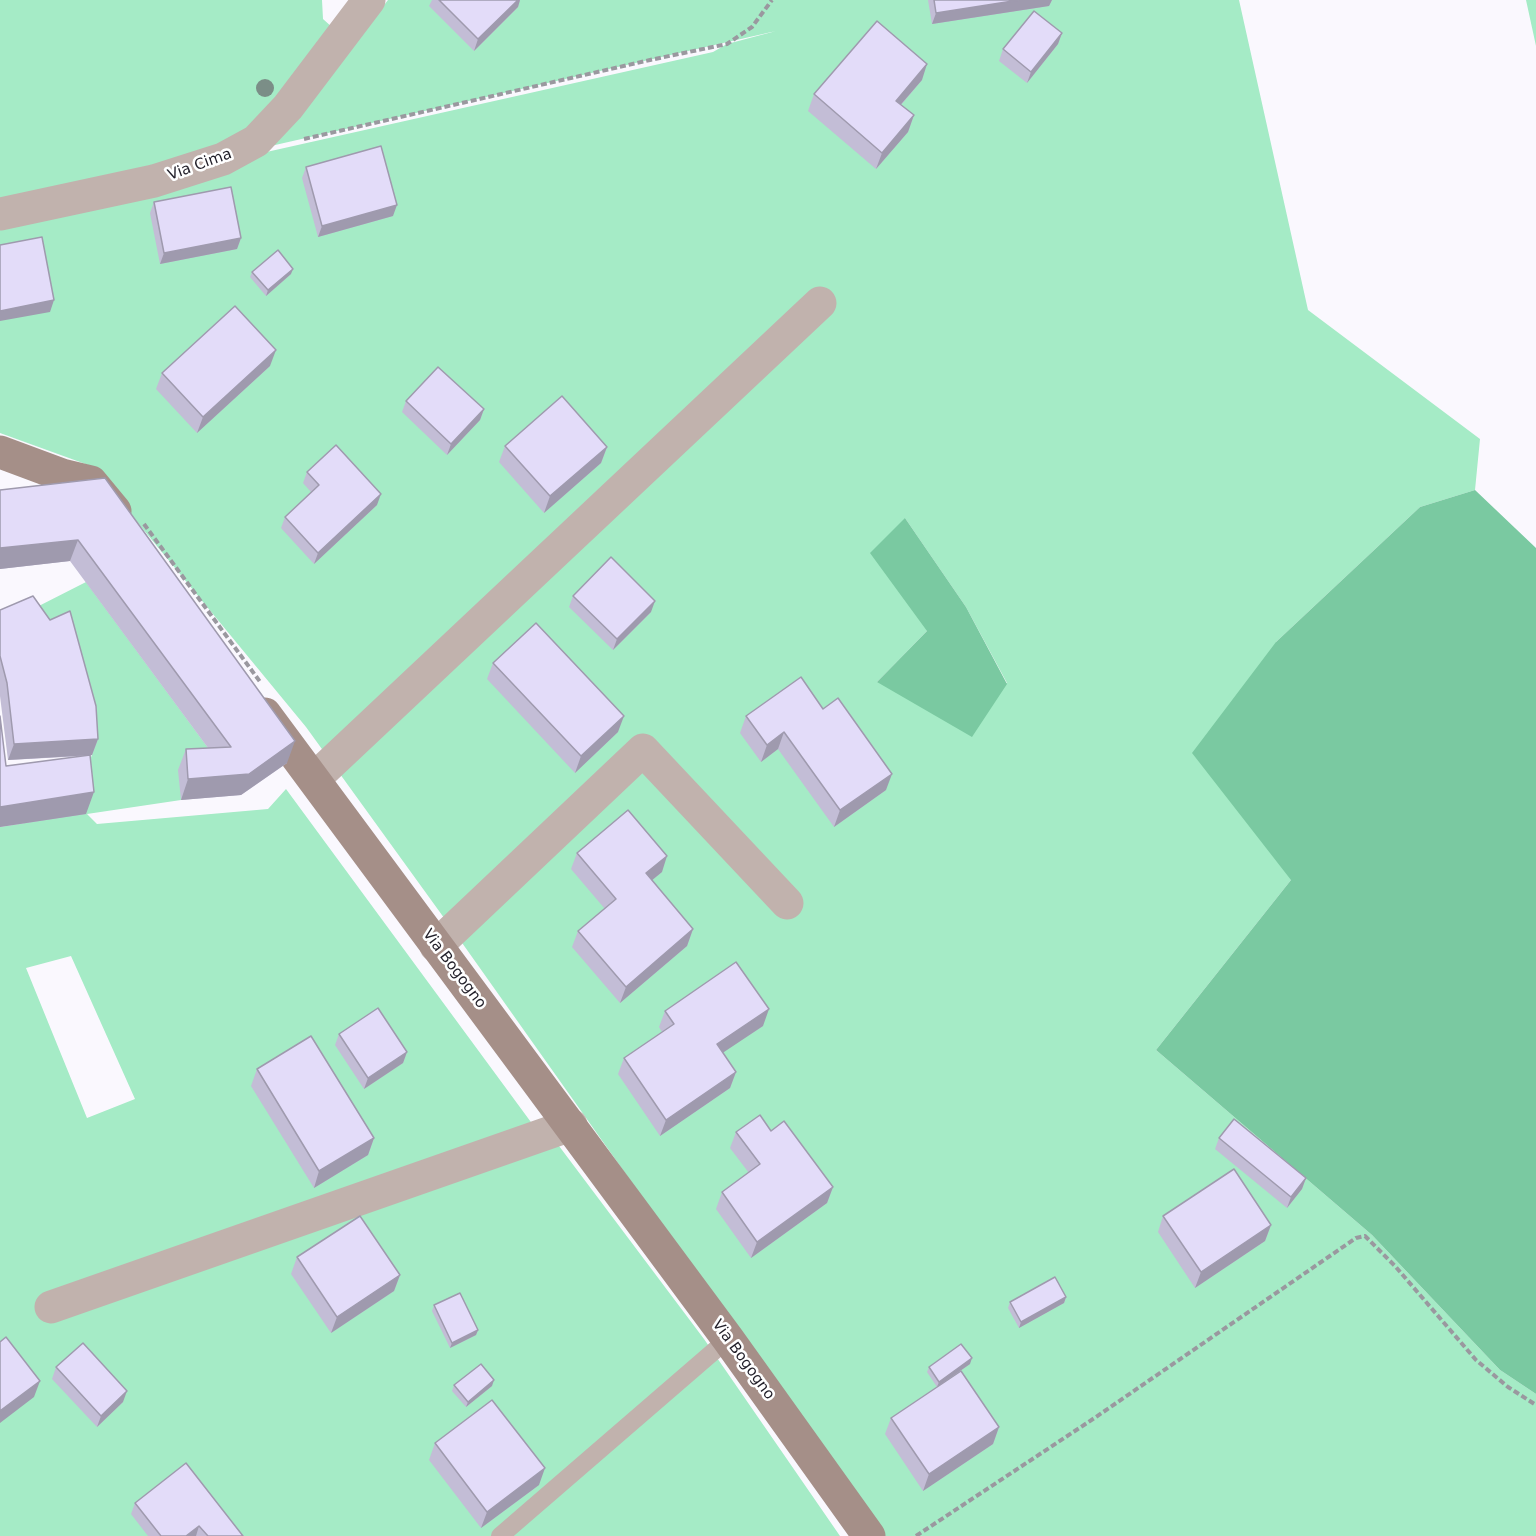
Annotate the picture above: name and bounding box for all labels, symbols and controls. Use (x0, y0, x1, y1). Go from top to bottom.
street label: Via Cima (166, 145, 234, 185)
street label: Via Bogogno (418, 926, 490, 1012)
street label: Via Bogogno (708, 1317, 778, 1403)

